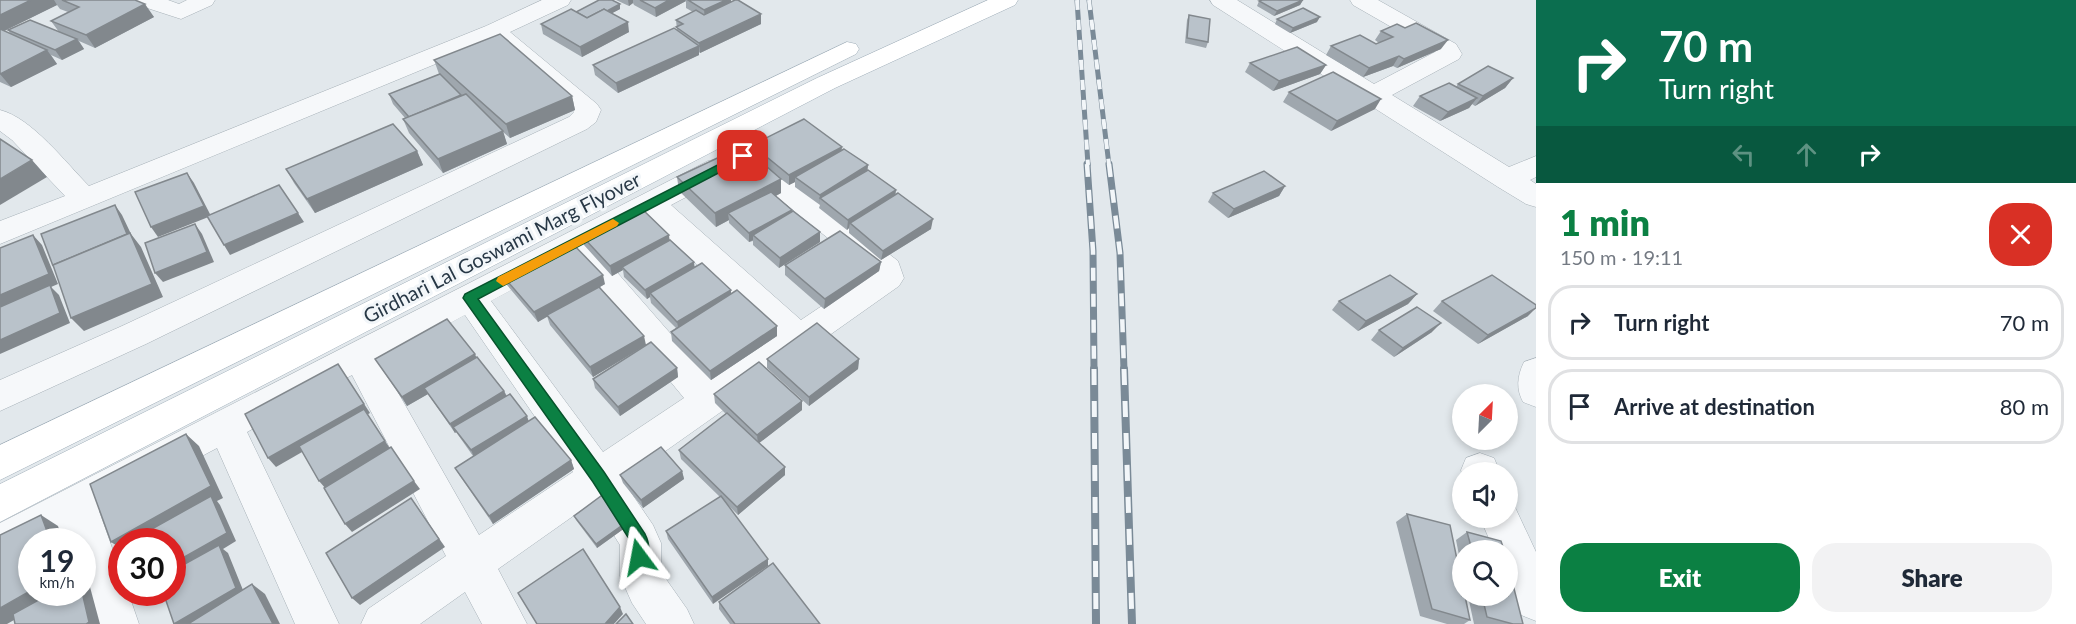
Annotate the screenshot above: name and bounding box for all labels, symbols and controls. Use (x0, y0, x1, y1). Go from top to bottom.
text: 70 m (1659, 21, 1753, 71)
icon: right (1560, 24, 1638, 102)
text: Turn right (1659, 72, 1774, 105)
pin (717, 130, 768, 181)
icon: left (1727, 138, 1760, 171)
icon: ahead (1790, 138, 1823, 171)
icon: right (1853, 138, 1886, 171)
icon: arrive (726, 139, 759, 172)
street label: Girdhari Lal Goswami Marg Flyover (359, 166, 645, 328)
text: 1 min (1560, 200, 1650, 244)
button: close (1989, 203, 2052, 266)
text: 150 m · 19:11 (1560, 245, 1683, 269)
icon: right (1563, 306, 1596, 339)
text: Turn right (1614, 309, 1709, 336)
text: 70 m (2000, 309, 2049, 336)
north arrow (1452, 384, 1518, 450)
map controls (1452, 384, 1518, 606)
icon: arrive (1563, 390, 1596, 423)
text: Arrive at destination (1614, 393, 1815, 420)
text: 80 m (2000, 393, 2049, 420)
button: sound (1452, 462, 1518, 528)
position arrow (607, 525, 671, 589)
speed limit sign: 30 (108, 528, 186, 606)
button: search (1452, 540, 1518, 606)
text: 19 (40, 542, 74, 578)
button: Exit (1560, 543, 1800, 612)
button: Share (1812, 543, 2052, 612)
text: km/h (39, 573, 75, 591)

